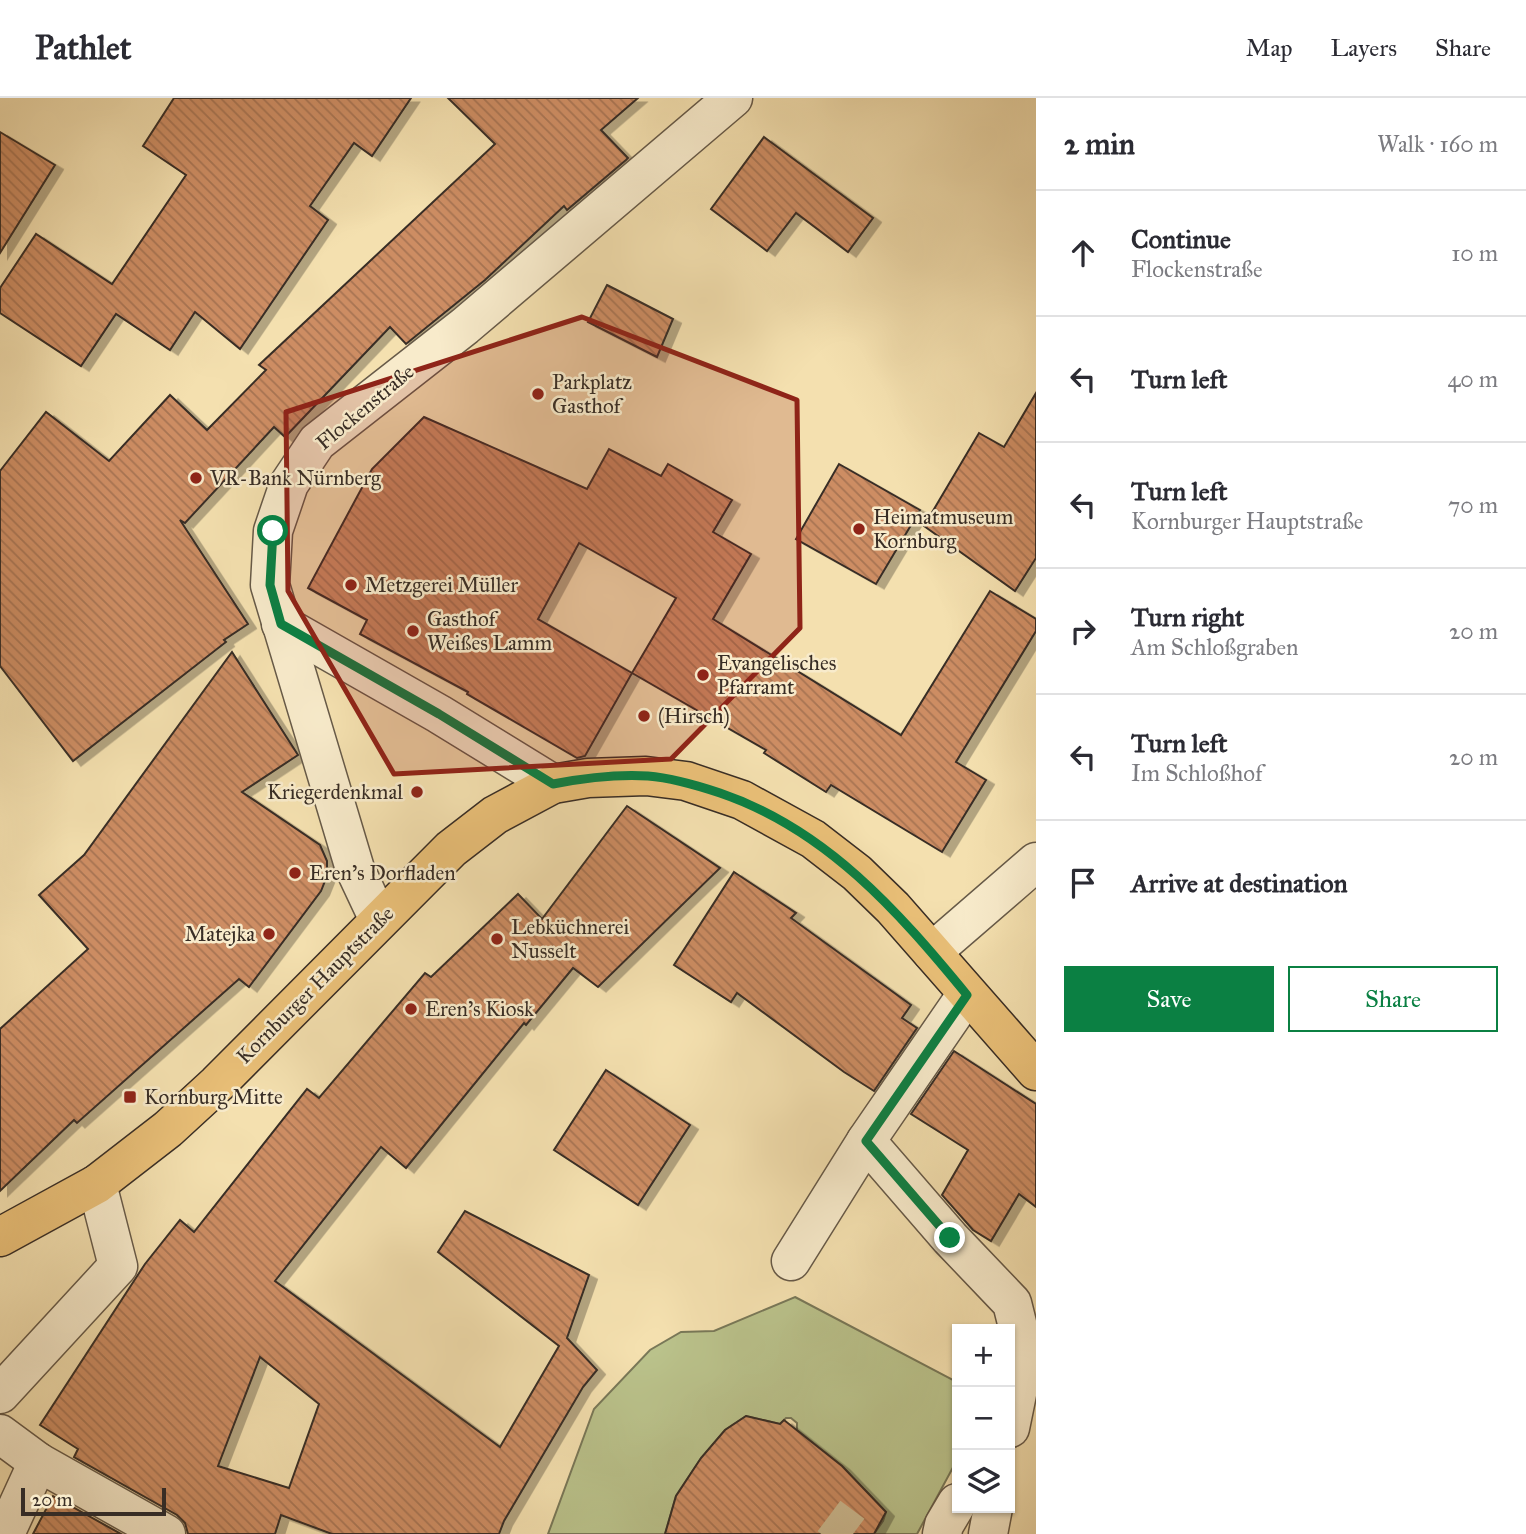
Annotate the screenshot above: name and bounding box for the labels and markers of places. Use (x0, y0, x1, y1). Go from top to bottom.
place label: Parkplatz Gasthof (552, 369, 632, 419)
marker: Parkplatz Gasthof (530, 386, 546, 402)
place label: VR-Bank Nürnberg (209, 465, 381, 491)
marker: VR-Bank Nürnberg (188, 470, 204, 486)
place label: Heimatmuseum Kornburg (873, 504, 1014, 554)
marker: Heimatmuseum Kornburg (851, 521, 867, 537)
place label: Metzgerei Müller (365, 572, 518, 598)
marker: Metzgerei Müller (343, 577, 359, 593)
place label: Gasthof Weißes Lamm (427, 606, 552, 656)
marker: Gasthof Weißes Lamm (405, 623, 421, 639)
place label: Evangelisches Pfarramt (717, 650, 836, 700)
marker: Evangelisches Pfarramt (695, 667, 711, 683)
place label: (Hirsch) (658, 703, 730, 729)
marker: (Hirsch) (636, 708, 652, 724)
place label: Kriegerdenkmal (267, 779, 403, 805)
marker: Kriegerdenkmal (409, 784, 425, 800)
place label: Eren's Dorfladen (309, 860, 456, 886)
marker: Eren's Dorfladen (287, 865, 303, 881)
place label: Lebküchnerei Nusselt (511, 914, 629, 964)
place label: Matejka (185, 921, 255, 947)
marker: Matejka (261, 926, 277, 942)
marker: Lebküchnerei Nusselt (489, 931, 505, 947)
place label: Eren's Kiosk (425, 996, 534, 1022)
marker: Eren's Kiosk (403, 1001, 419, 1017)
place label: Kornburg Mitte (144, 1084, 283, 1110)
marker: Kornburg Mitte (122, 1089, 138, 1105)

